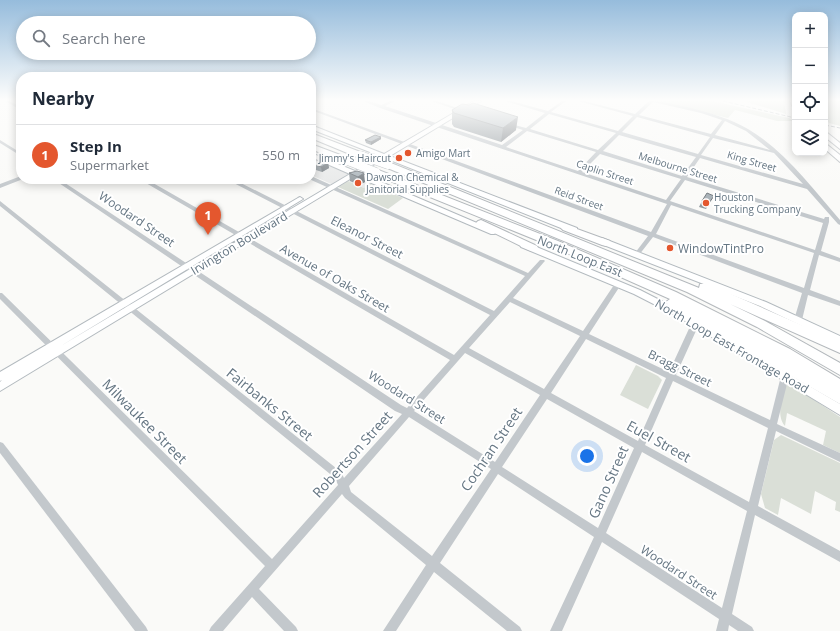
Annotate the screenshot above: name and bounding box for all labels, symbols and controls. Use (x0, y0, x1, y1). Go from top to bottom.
map controls (792, 12, 828, 156)
button: + (792, 12, 828, 48)
search box (16, 16, 316, 60)
icon: search (30, 27, 52, 49)
text: Search here (62, 28, 146, 48)
button: − (792, 48, 828, 84)
button: locate (792, 84, 828, 120)
text: Nearby (32, 87, 94, 110)
button: layers (792, 120, 828, 156)
text: Step In (70, 136, 122, 156)
text: 1 (41, 146, 49, 164)
text: 550 m (262, 146, 300, 164)
place label: Amigo Mart (416, 146, 471, 160)
street label: King Street (726, 147, 779, 175)
marker: Amigo Mart (403, 148, 413, 158)
street label: Melbourne Street (637, 148, 720, 186)
place label: Jimmy's Haircut (318, 151, 391, 165)
marker: Jimmy's Haircut (394, 153, 404, 163)
text: Supermarket (70, 156, 149, 174)
street label: Caplin Street (574, 156, 636, 188)
place label: Dawson Chemical & Janitorial Supplies (365, 170, 459, 196)
marker: Dawson Chemical & Janitorial Supplies (353, 178, 363, 188)
street label: Reid Street (553, 183, 606, 213)
street label: Woodard Street (96, 187, 178, 251)
place label: Houston Trucking Company (714, 190, 802, 216)
marker: Houston Trucking Company (701, 198, 711, 208)
pin: 1 (195, 202, 221, 235)
street label: Irvington Boulevard (187, 207, 291, 279)
street label: Eleanor Street (328, 211, 406, 263)
street label: North Loop East (535, 231, 625, 281)
street label: Avenue of Oaks Street (277, 240, 393, 316)
place label: WindowTintPro (678, 240, 764, 257)
marker: WindowTintPro (665, 243, 675, 253)
street label: North Loop East Frontage Road (652, 295, 812, 397)
street label: Bragg Street (645, 345, 715, 391)
street label: Fairbanks Street (223, 363, 317, 445)
street label: Woodard Street (365, 366, 449, 428)
street label: Milwaukee Street (98, 374, 192, 468)
street label: Cochran Street (456, 403, 526, 495)
street label: Robertson Street (308, 407, 396, 501)
street label: Euel Street (624, 416, 694, 466)
street label: Gano Street (584, 443, 632, 521)
your location (577, 446, 597, 466)
street label: Woodard Street (637, 541, 721, 603)

